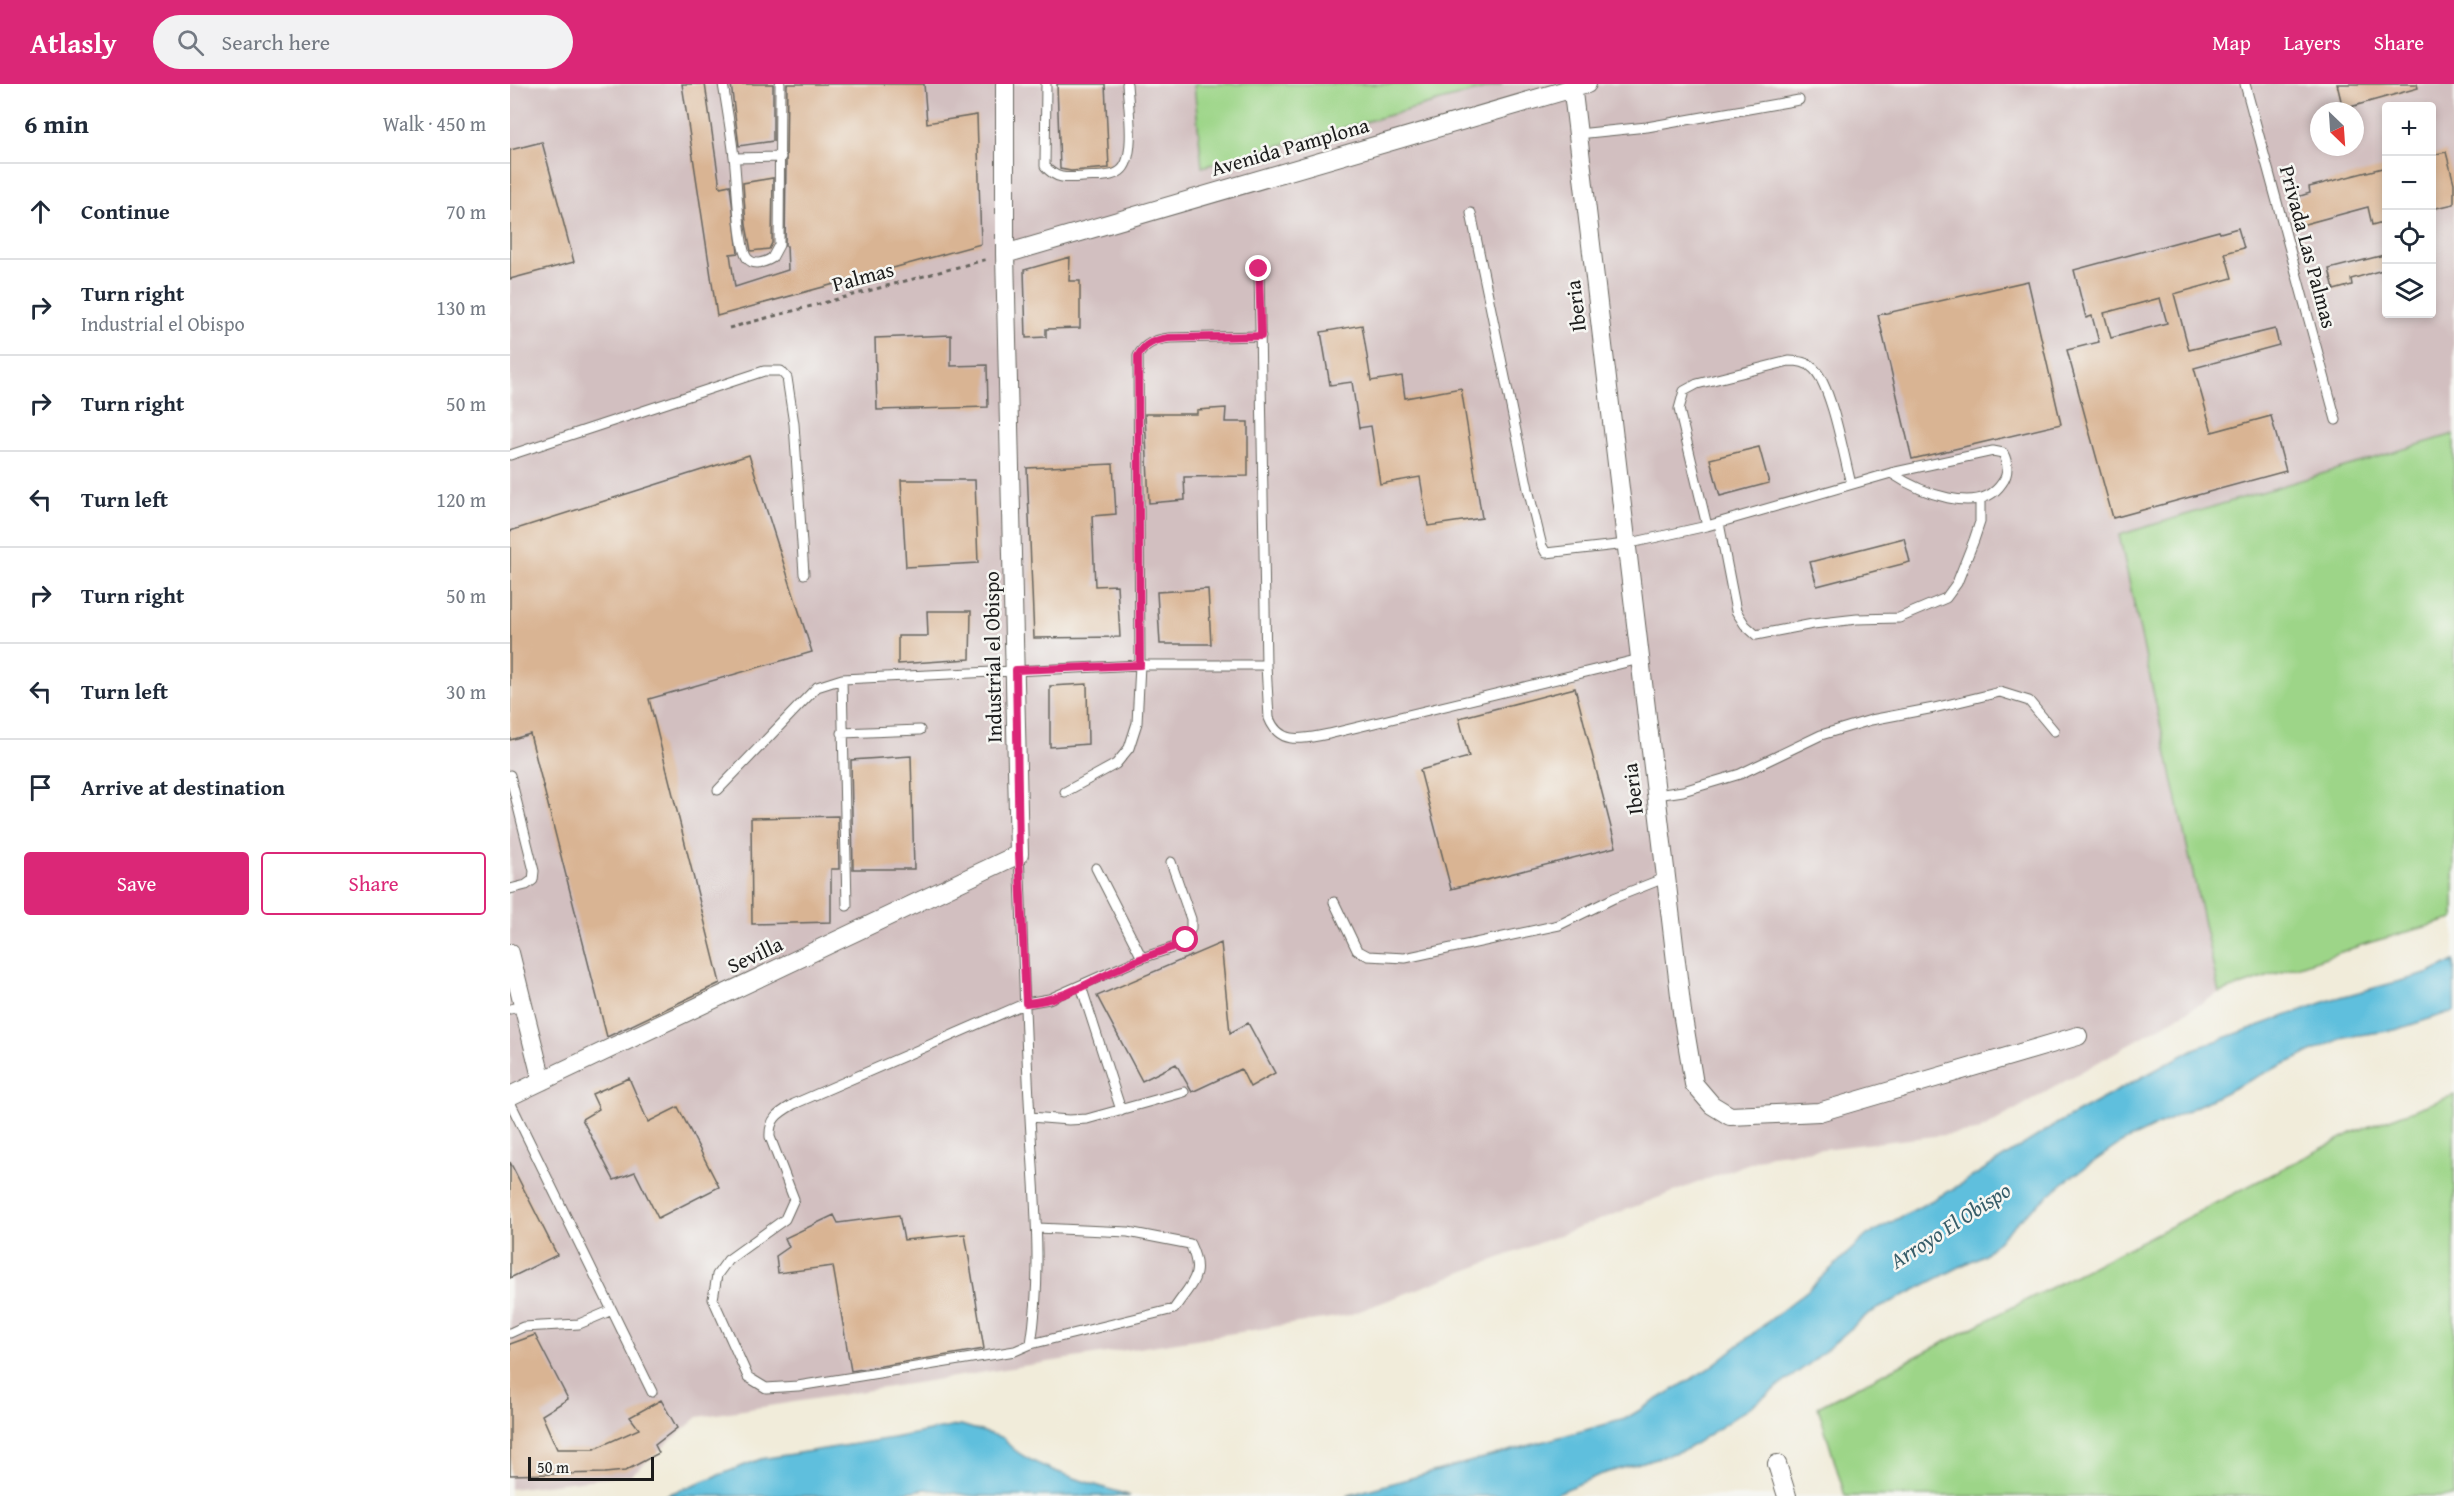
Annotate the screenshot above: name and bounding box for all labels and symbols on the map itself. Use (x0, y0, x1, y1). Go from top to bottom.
north arrow (2310, 102, 2364, 156)
street label: Avenida Pamplona (1207, 109, 1373, 184)
street label: Privada Las Palmas (2272, 162, 2345, 332)
street label: Palmas (829, 253, 897, 300)
route end (1245, 255, 1271, 281)
street label: Iberia (1557, 278, 1594, 334)
street label: Industrial el Obispo (976, 571, 1009, 743)
street label: Iberia (1614, 761, 1651, 817)
route start (1172, 926, 1198, 952)
street label: Sevilla (722, 928, 788, 981)
water label: Arroyo El Obispo (1882, 1174, 2017, 1277)
scale bar (528, 1454, 654, 1482)

